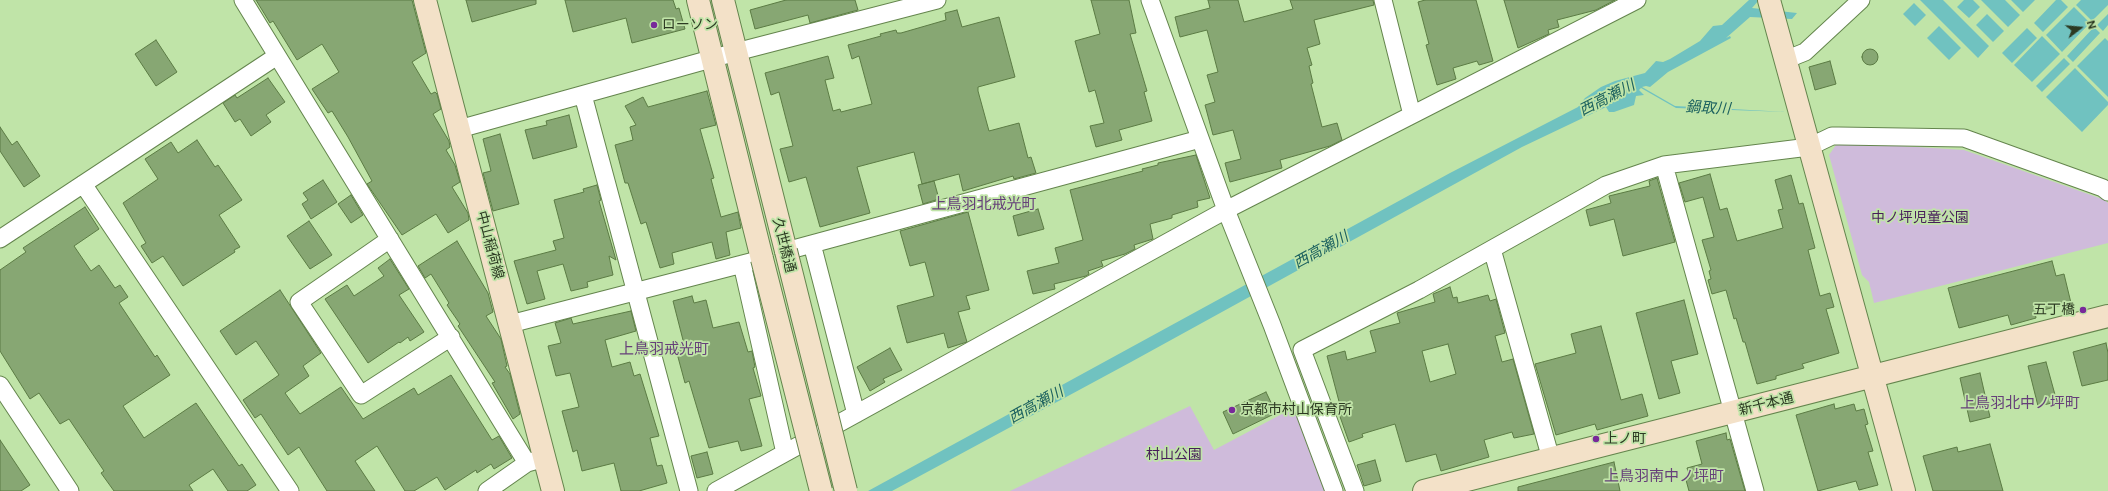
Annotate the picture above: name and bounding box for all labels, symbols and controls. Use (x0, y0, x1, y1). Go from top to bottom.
north arrow (2060, 8, 2100, 48)
place label: ローソン (662, 17, 718, 33)
text: N (2085, 19, 2098, 30)
marker: ローソン (649, 20, 659, 30)
water label: 西高瀬川 (1576, 76, 1638, 120)
water label: 鍋取川 (1685, 98, 1731, 118)
district label: 上鳥羽北戒光町 (932, 195, 1036, 213)
street label: 中山稲荷線 (473, 209, 507, 281)
park label: 中ノ坪児童公園 (1871, 210, 1969, 226)
street label: 久世橋通 (769, 216, 799, 274)
water label: 西高瀬川 (1290, 228, 1352, 272)
place label: 五丁橋 (2033, 302, 2075, 318)
marker: 五丁橋 (2078, 305, 2088, 315)
district label: 上鳥羽戒光町 (619, 340, 709, 358)
water label: 西高瀬川 (1005, 383, 1067, 427)
street label: 新千本通 (1737, 389, 1795, 419)
district label: 上鳥羽北中ノ坪町 (1960, 394, 2080, 412)
place label: 京都市村山保育所 (1240, 402, 1352, 418)
marker: 京都市村山保育所 (1227, 405, 1237, 415)
place label: 上ノ町 (1604, 431, 1646, 447)
marker: 上ノ町 (1591, 434, 1601, 444)
park label: 村山公園 (1146, 447, 1202, 463)
district label: 上鳥羽南中ノ坪町 (1604, 467, 1724, 485)

